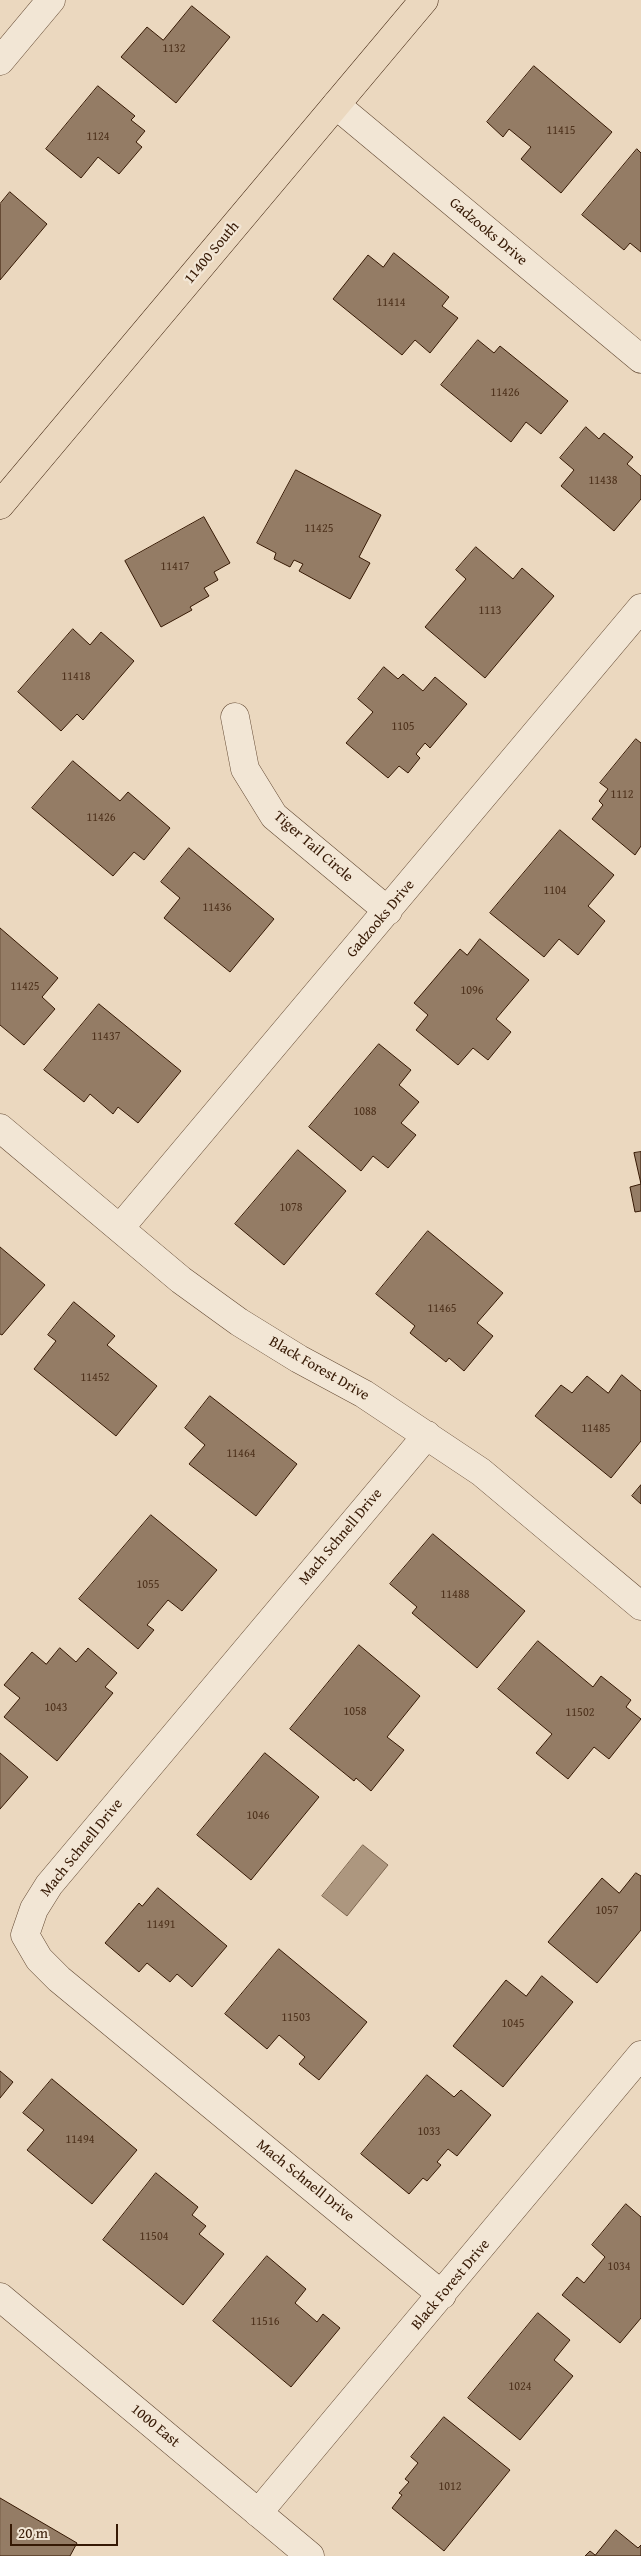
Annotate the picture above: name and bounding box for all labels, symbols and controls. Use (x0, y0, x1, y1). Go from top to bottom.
house number: 1132 (162, 42, 186, 56)
house number: 11415 (547, 124, 575, 138)
house number: 1124 (86, 130, 110, 144)
street label: Gadzooks Drive (445, 194, 531, 270)
street label: 11400 South (181, 218, 243, 288)
house number: 11414 (377, 296, 405, 310)
house number: 11426 (491, 386, 519, 400)
house number: 11438 (589, 474, 617, 488)
house number: 11425 (305, 522, 333, 536)
house number: 11417 (161, 560, 189, 574)
house number: 1113 (478, 604, 502, 618)
house number: 11418 (62, 670, 90, 684)
house number: 1105 (391, 720, 415, 734)
house number: 1112 (610, 788, 634, 802)
street label: Tiger Tail Circle (270, 808, 356, 886)
house number: 11426 (87, 811, 115, 825)
street label: Gadzooks Drive (343, 876, 419, 962)
house number: 1104 (543, 884, 567, 898)
house number: 11436 (203, 901, 231, 915)
house number: 11425 (11, 980, 39, 994)
house number: 1096 (460, 984, 484, 998)
house number: 11437 (92, 1030, 120, 1044)
house number: 1088 (353, 1105, 377, 1119)
house number: 1078 (279, 1201, 303, 1215)
house number: 11465 (428, 1302, 456, 1316)
street label: Black Forest Drive (266, 1333, 372, 1405)
house number: 11452 (81, 1371, 109, 1385)
house number: 11485 (582, 1422, 610, 1436)
house number: 11464 (227, 1447, 255, 1461)
street label: Mach Schnell Drive (295, 1485, 387, 1589)
house number: 1055 (136, 1578, 160, 1592)
house number: 11488 (441, 1588, 469, 1602)
house number: 1043 (44, 1701, 68, 1715)
house number: 1058 (343, 1705, 367, 1719)
house number: 11502 (566, 1706, 594, 1720)
street label: Mach Schnell Drive (37, 1795, 127, 1901)
house number: 1046 (246, 1809, 270, 1823)
house number: 1057 (595, 1904, 619, 1918)
house number: 11491 (147, 1918, 175, 1932)
house number: 11503 (282, 2011, 310, 2025)
house number: 1045 (501, 2017, 525, 2031)
house number: 1033 (417, 2125, 441, 2139)
house number: 11494 (66, 2133, 94, 2147)
street label: Mach Schnell Drive (252, 2136, 358, 2226)
house number: 11504 (140, 2230, 168, 2244)
street label: Black Forest Drive (408, 2236, 494, 2334)
house number: 1034 (607, 2260, 631, 2274)
house number: 11516 (251, 2315, 279, 2329)
house number: 1024 (508, 2380, 532, 2394)
street label: 1000 East (127, 2400, 183, 2452)
house number: 1012 (438, 2480, 462, 2494)
scale bar (12, 2514, 120, 2546)
text: 20 m (18, 2522, 48, 2543)

